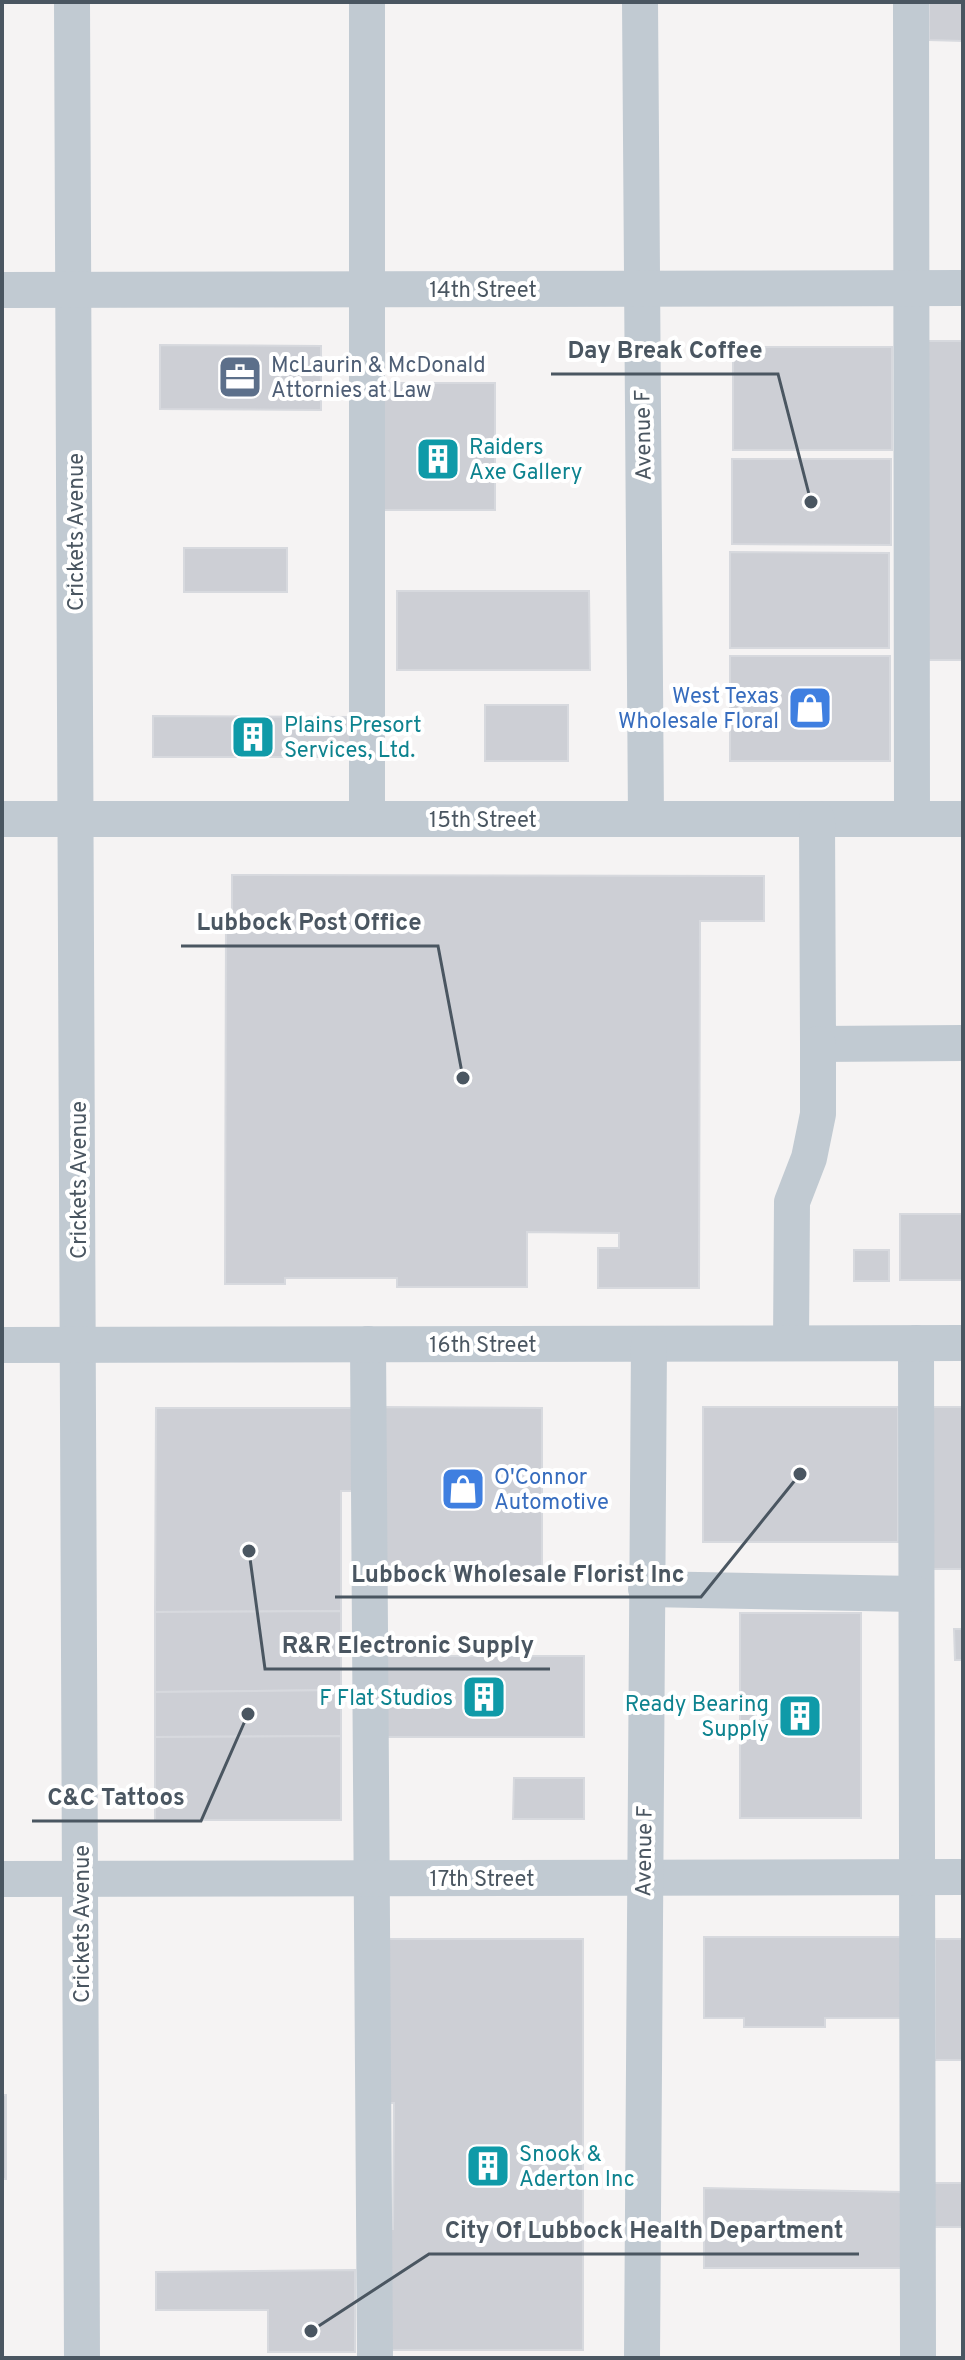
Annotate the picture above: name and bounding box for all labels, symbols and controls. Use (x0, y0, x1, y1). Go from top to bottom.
street label: 14th Street (429, 278, 537, 305)
callout: Day Break Coffee (551, 326, 778, 374)
text: Day Break Coffee (567, 337, 763, 367)
office icon: McLaurin & McDonald Attornies at Law (216, 353, 264, 401)
place label: McLaurin & McDonald Attornies at Law (271, 353, 486, 405)
street label: Avenue F (630, 389, 659, 481)
building icon: Raiders Axe Gallery (414, 435, 462, 483)
place label: Raiders Axe Gallery (469, 435, 582, 487)
street label: Crickets Avenue (64, 453, 91, 611)
place label: West Texas Wholesale Floral (618, 684, 779, 736)
shop icon: West Texas Wholesale Floral (786, 684, 834, 732)
building icon: Plains Presort Services, Ltd. (229, 713, 277, 761)
place label: Plains Presort Services, Ltd. (284, 713, 422, 765)
street label: 15th Street (429, 808, 537, 835)
callout: Lubbock Post Office (181, 898, 438, 946)
text: Lubbock Post Office (196, 909, 422, 939)
street label: Crickets Avenue (67, 1101, 94, 1259)
street label: 16th Street (429, 1333, 537, 1360)
shop icon: O'Connor Automotive (439, 1465, 487, 1513)
place label: O'Connor Automotive (494, 1465, 609, 1517)
callout: Lubbock Wholesale Florist Inc (335, 1549, 701, 1597)
text: Lubbock Wholesale Florist Inc (351, 1561, 685, 1591)
callout: R&R Electronic Supply (265, 1621, 550, 1669)
text: R&R Electronic Supply (282, 1632, 534, 1662)
building icon: F Flat Studios (460, 1673, 508, 1721)
place label: F Flat Studios (319, 1686, 453, 1713)
place label: Ready Bearing Supply (625, 1692, 769, 1744)
building icon: Ready Bearing Supply (776, 1692, 824, 1740)
callout: C&C Tattoos (32, 1773, 201, 1821)
text: C&C Tattoos (47, 1784, 185, 1814)
street label: Avenue F (631, 1805, 660, 1897)
street label: Crickets Avenue (70, 1845, 97, 2003)
street label: 17th Street (430, 1867, 534, 1894)
building icon: Snook & Aderton Inc (464, 2142, 512, 2190)
place label: Snook & Aderton Inc (519, 2142, 635, 2194)
callout: City Of Lubbock Health Department (429, 2206, 859, 2254)
text: City Of Lubbock Health Department (445, 2217, 843, 2247)

